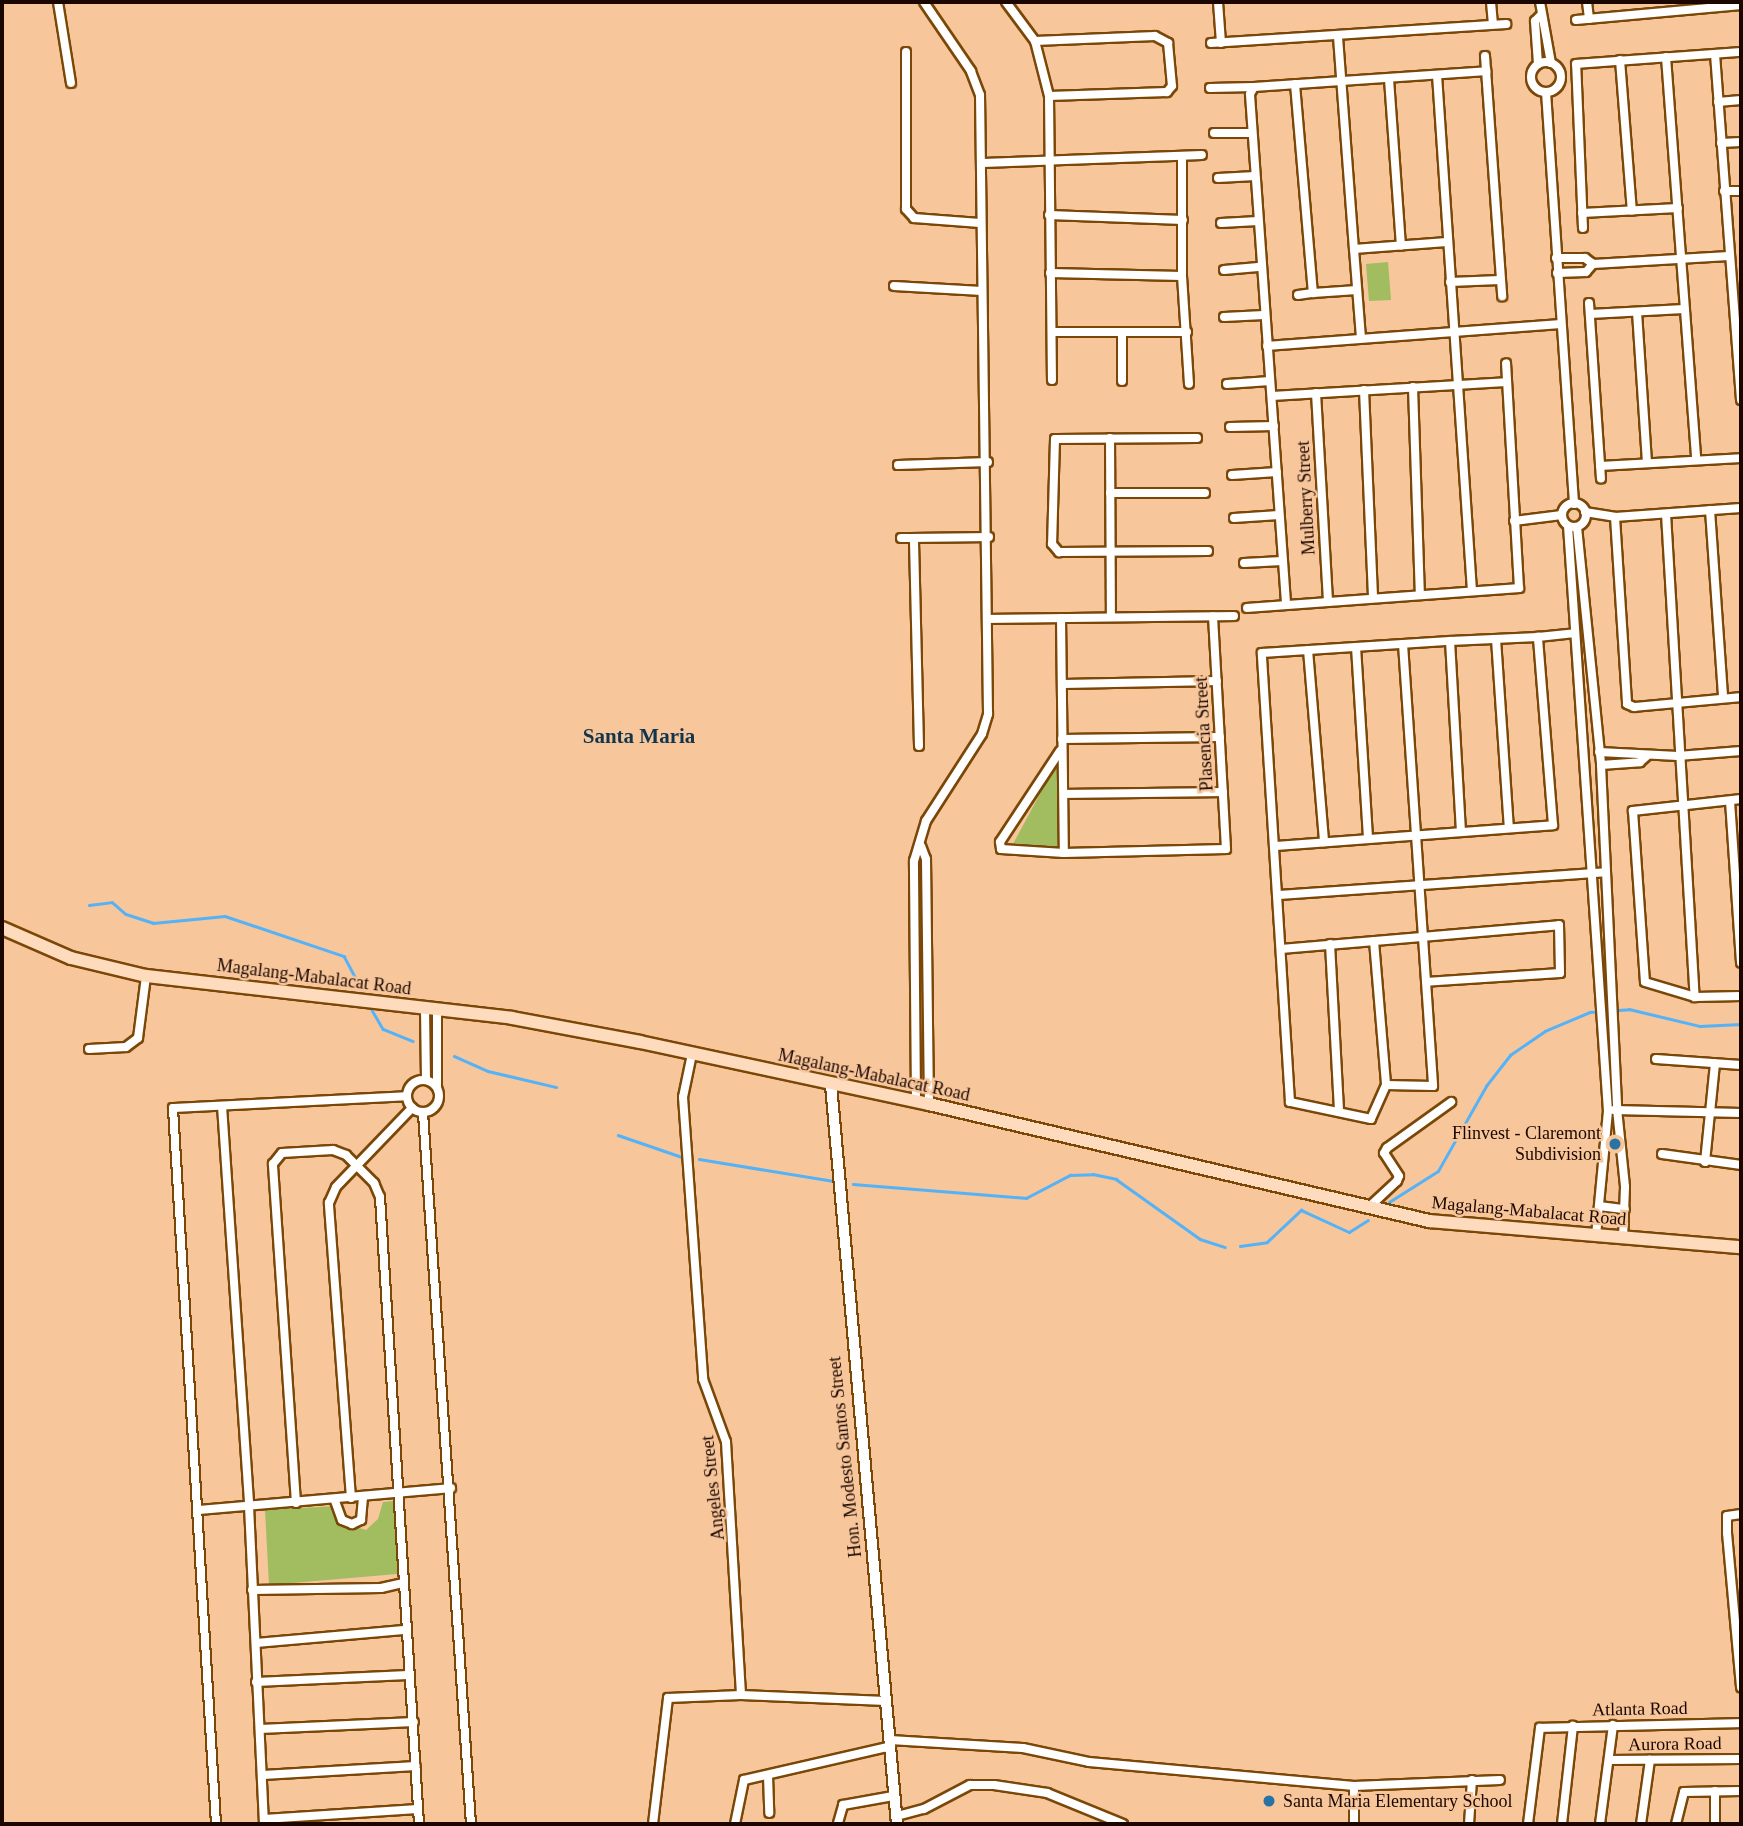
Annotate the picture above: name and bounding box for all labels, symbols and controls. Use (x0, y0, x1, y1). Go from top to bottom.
street label: Mulberry Street (1292, 440, 1320, 556)
street label: Plasencia Street (1190, 676, 1218, 792)
district label: Santa Maria (583, 723, 695, 749)
street label: Magalang-Mabalacat Road (216, 954, 412, 1000)
street label: Magalang-Mabalacat Road (776, 1044, 972, 1106)
place label: Flinvest - Claremont Subdivision (1452, 1123, 1601, 1166)
marker: Flinvest - Claremont Subdivision (1607, 1136, 1623, 1152)
street label: Magalang-Mabalacat Road (1431, 1192, 1627, 1230)
street label: Hon. Modesto Santos Street (824, 1355, 866, 1559)
street label: Angeles Street (697, 1434, 729, 1542)
street label: Atlanta Road (1592, 1697, 1688, 1721)
street label: Aurora Road (1628, 1732, 1722, 1756)
place label: Santa Maria Elementary School (1283, 1790, 1512, 1812)
marker: Santa Maria Elementary School (1261, 1793, 1277, 1809)

